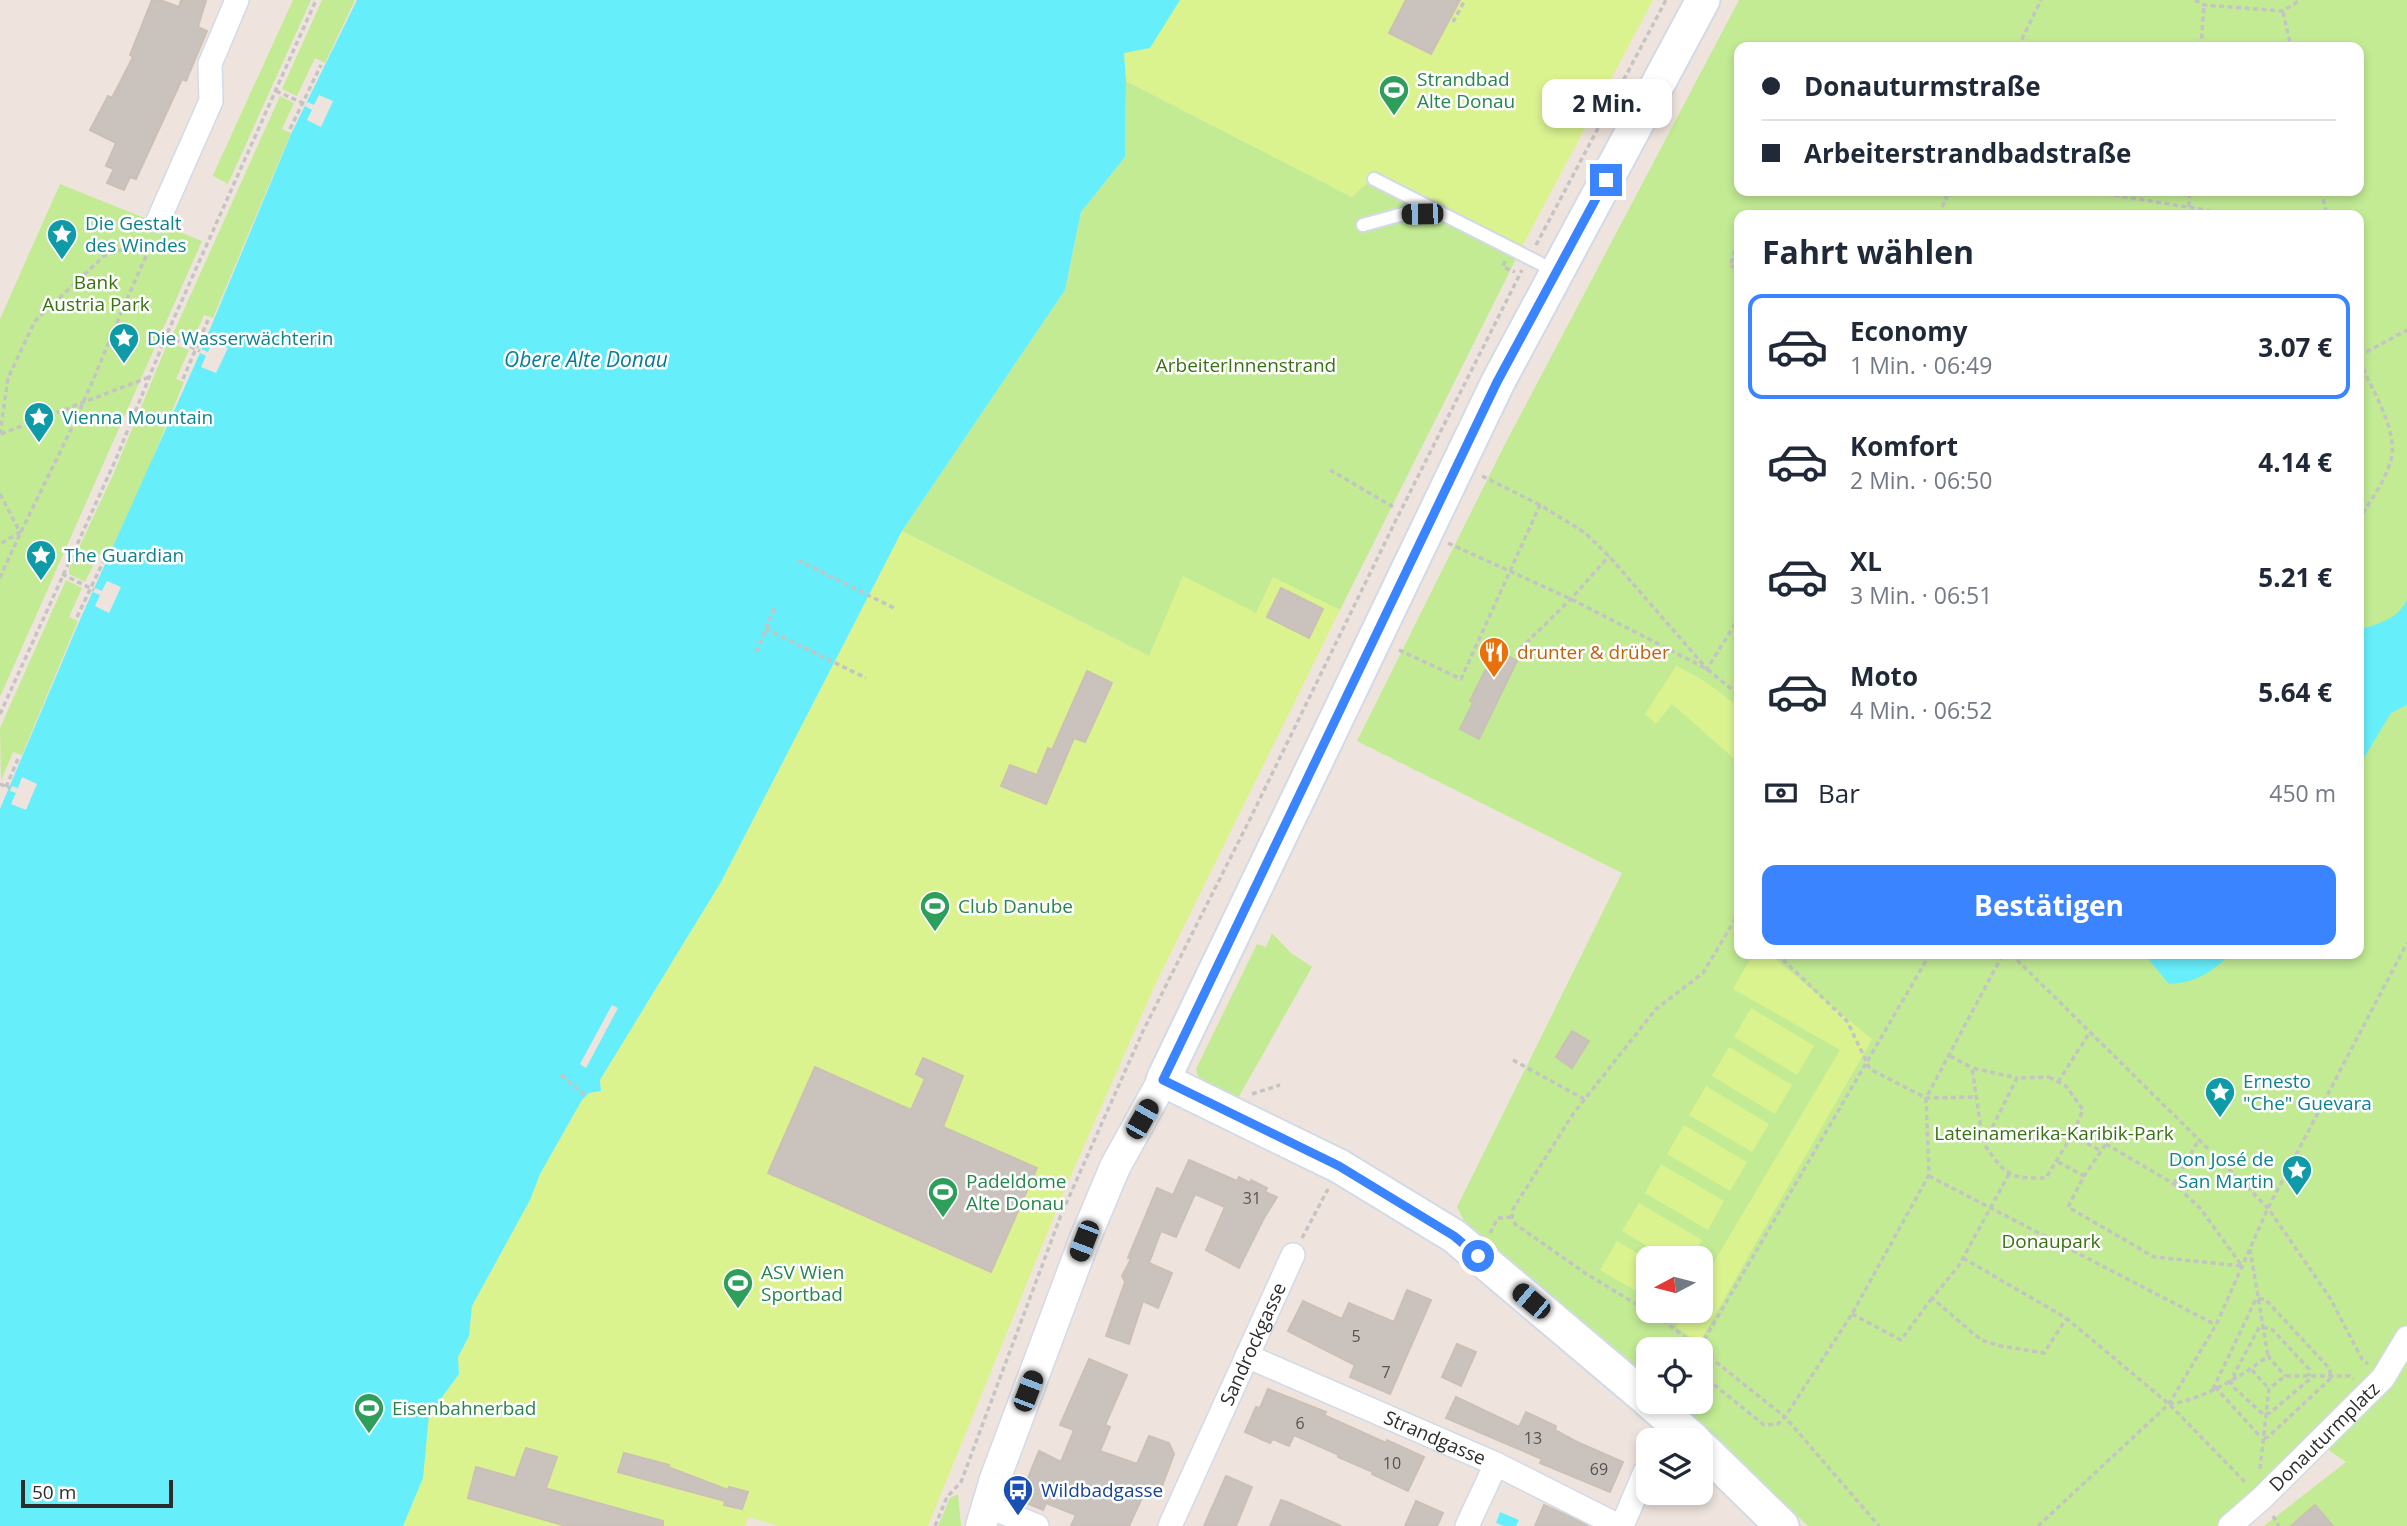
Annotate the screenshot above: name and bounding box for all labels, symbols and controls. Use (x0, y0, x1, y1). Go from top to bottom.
place label: Strandbad Alte Donau (1417, 66, 1515, 114)
text: Donauturmstraße (1804, 68, 2041, 104)
sports icon: Strandbad Alte Donau (1377, 73, 1411, 117)
callout: 2 Min. (1541, 78, 1671, 128)
text: 2 Min. (1572, 87, 1642, 119)
text: Arbeiterstrandbadstraße (1804, 135, 2131, 171)
route end (1590, 164, 1622, 196)
car (1401, 203, 1444, 225)
place label: Die Gestalt des Windes (85, 210, 187, 258)
place icon: Die Gestalt des Windes (45, 217, 79, 261)
text: Fahrt wählen (1762, 230, 1974, 273)
park label: Bank Austria Park (42, 269, 150, 317)
text: Economy (1850, 313, 1968, 349)
icon: car (1766, 315, 1829, 378)
place icon: Die Wasserwächterin (107, 321, 141, 365)
place label: Die Wasserwächterin (147, 325, 334, 351)
text: 3.07 € (2258, 329, 2332, 365)
water label: Obere Alte Donau (504, 345, 668, 373)
text: 1 Min. · 06:49 (1850, 349, 1992, 381)
park label: ArbeiterInnenstrand (1156, 352, 1336, 378)
place icon: Vienna Mountain (22, 400, 56, 444)
place label: Vienna Mountain (62, 404, 213, 430)
text: Komfort (1850, 428, 1958, 464)
icon: car (1766, 430, 1829, 493)
text: 4.14 € (2258, 444, 2332, 480)
text: 2 Min. · 06:50 (1850, 464, 1992, 496)
place icon: The Guardian (24, 538, 58, 582)
place label: The Guardian (64, 542, 184, 568)
text: XL (1850, 543, 1882, 579)
icon: car (1766, 545, 1829, 608)
text: 5.21 € (2258, 559, 2332, 595)
text: 3 Min. · 06:51 (1850, 579, 1992, 611)
restaurant icon: drunter & drüber (1477, 635, 1511, 679)
place label: drunter & drüber (1517, 639, 1670, 665)
text: Moto (1850, 658, 1918, 694)
icon: car (1766, 660, 1829, 723)
text: 5.64 € (2258, 674, 2332, 710)
text: 4 Min. · 06:52 (1850, 694, 1992, 726)
icon: cash (1762, 774, 1800, 812)
text: Bar (1818, 775, 1860, 811)
text: 450 m (2269, 777, 2336, 809)
button: Bestätigen (1762, 865, 2336, 945)
sports icon: Club Danube (918, 889, 952, 933)
place label: Club Danube (958, 893, 1073, 919)
place label: Ernesto "Che" Guevara (2243, 1068, 2372, 1116)
place icon: Ernesto "Che" Guevara (2203, 1075, 2237, 1119)
car (1123, 1096, 1162, 1142)
park label: Lateinamerika-Karibik-Park (1934, 1120, 2174, 1146)
place label: Don José de San Martin (2169, 1146, 2274, 1194)
place icon: Don José de San Martin (2280, 1153, 2314, 1197)
place label: Padeldome Alte Donau (966, 1168, 1066, 1216)
sports icon: Padeldome Alte Donau (926, 1175, 960, 1219)
house number: 31 (1243, 1187, 1261, 1209)
car (1067, 1218, 1102, 1264)
park label: Donaupark (2001, 1228, 2101, 1254)
route start (1462, 1240, 1494, 1272)
north arrow (1636, 1246, 1713, 1323)
map controls (1636, 1246, 1713, 1505)
place label: ASV Wien Sportbad (761, 1259, 844, 1307)
sports icon: ASV Wien Sportbad (721, 1266, 755, 1310)
street label: Sandrockgasse (1213, 1278, 1292, 1409)
car (1509, 1279, 1554, 1323)
house number: 5 (1351, 1325, 1361, 1347)
button: locate (1636, 1337, 1713, 1414)
house number: 7 (1381, 1361, 1391, 1383)
car (1011, 1368, 1046, 1414)
street label: Donauturmplatz (2263, 1376, 2385, 1497)
sports icon: Eisenbahnerbad (352, 1391, 386, 1435)
place label: Eisenbahnerbad (392, 1395, 536, 1421)
street label: Strandgasse (1380, 1404, 1490, 1471)
house number: 6 (1295, 1412, 1305, 1434)
house number: 13 (1524, 1427, 1542, 1449)
button: layers (1636, 1428, 1713, 1505)
house number: 10 (1383, 1452, 1401, 1474)
house number: 69 (1590, 1458, 1608, 1480)
bus stop icon: Wildbadgasse (1001, 1473, 1035, 1517)
scale bar (21, 1477, 173, 1509)
place label: Wildbadgasse (1041, 1477, 1163, 1503)
text: 50 m (32, 1479, 76, 1505)

